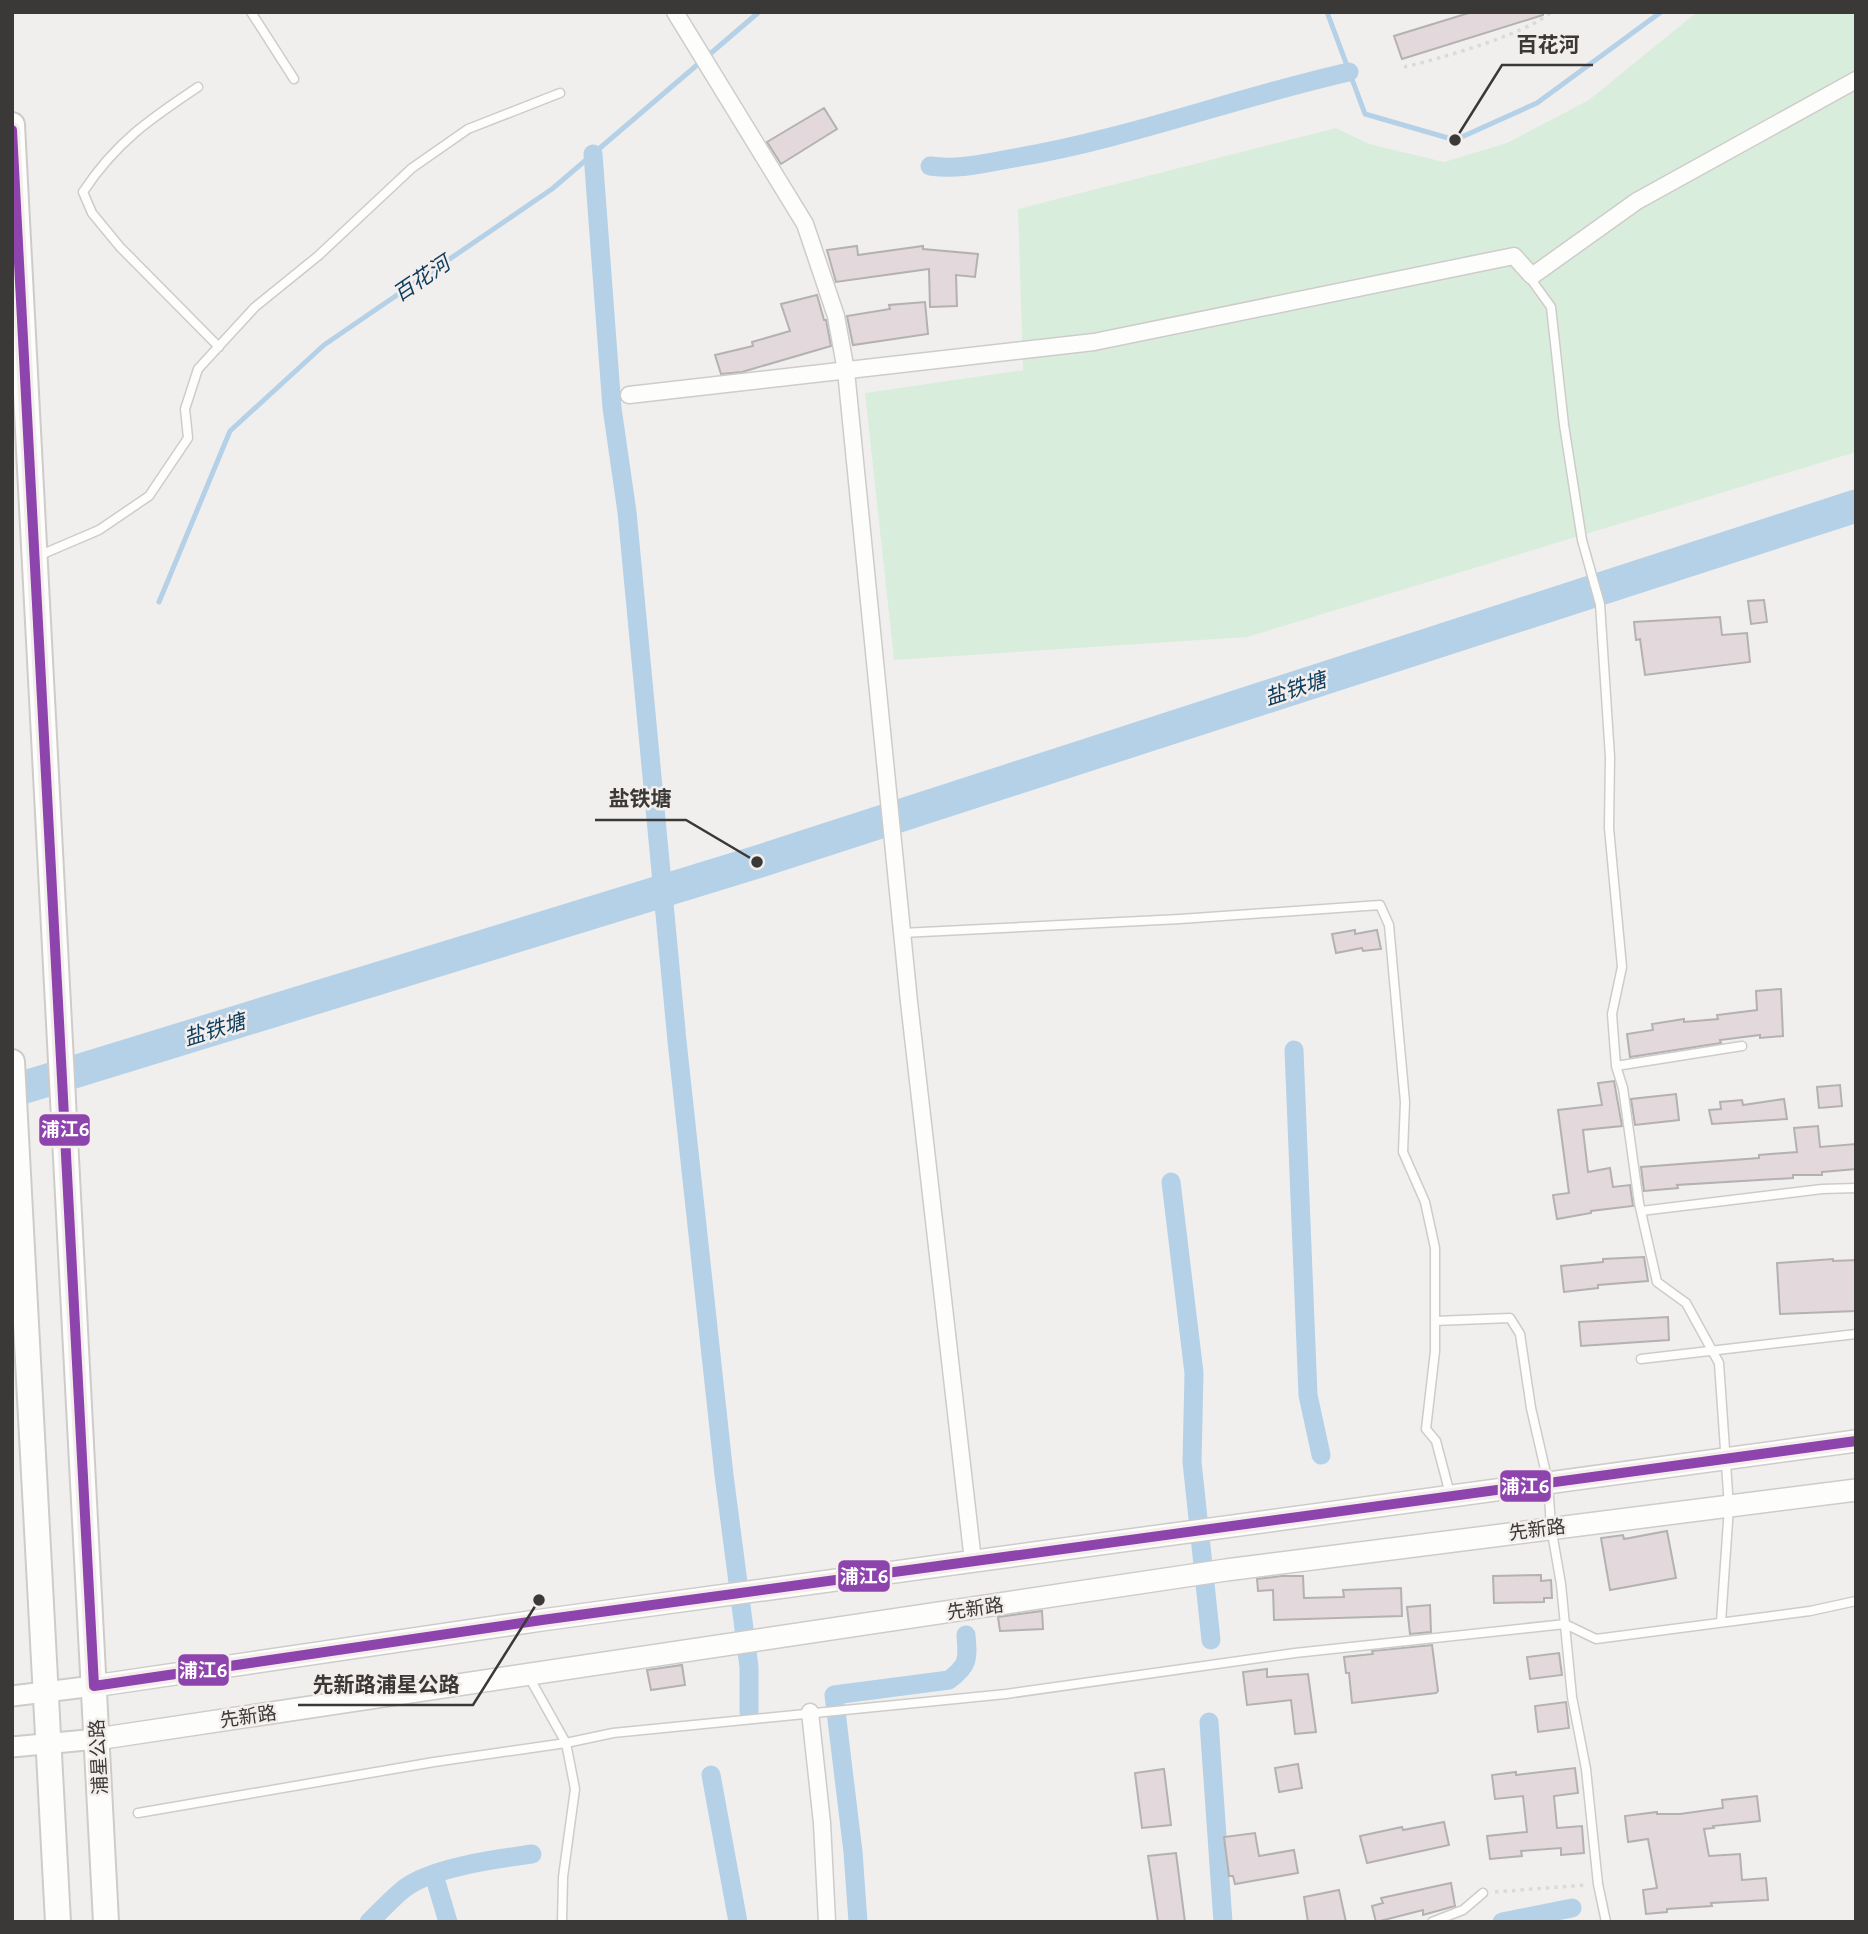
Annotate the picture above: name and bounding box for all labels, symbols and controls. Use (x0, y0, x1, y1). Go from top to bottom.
callout: 百花河 (1502, 23, 1593, 65)
text: 百花河 (1517, 32, 1580, 56)
water label: 百花河 (388, 248, 457, 306)
water label: 盐铁塘 (1261, 666, 1332, 709)
callout: 盐铁塘 (595, 778, 686, 820)
text: 盐铁塘 (609, 786, 672, 810)
water label: 盐铁塘 (180, 1007, 251, 1050)
line badge: 浦江6 (38, 1113, 91, 1147)
text: 浦江6 (41, 1118, 89, 1140)
line badge: 浦江6 (1499, 1469, 1552, 1503)
text: 浦江6 (1501, 1475, 1549, 1497)
street label: 先新路 (1507, 1515, 1567, 1543)
line badge: 浦江6 (837, 1559, 891, 1593)
text: 浦江6 (840, 1565, 888, 1587)
street label: 先新路 (945, 1593, 1005, 1623)
line badge: 浦江6 (177, 1653, 230, 1687)
text: 浦江6 (179, 1659, 227, 1681)
callout: 先新路浦星公路 (298, 1663, 473, 1705)
text: 先新路浦星公路 (313, 1672, 460, 1696)
street label: 先新路 (218, 1701, 278, 1731)
street label: 浦星公路 (85, 1718, 111, 1796)

